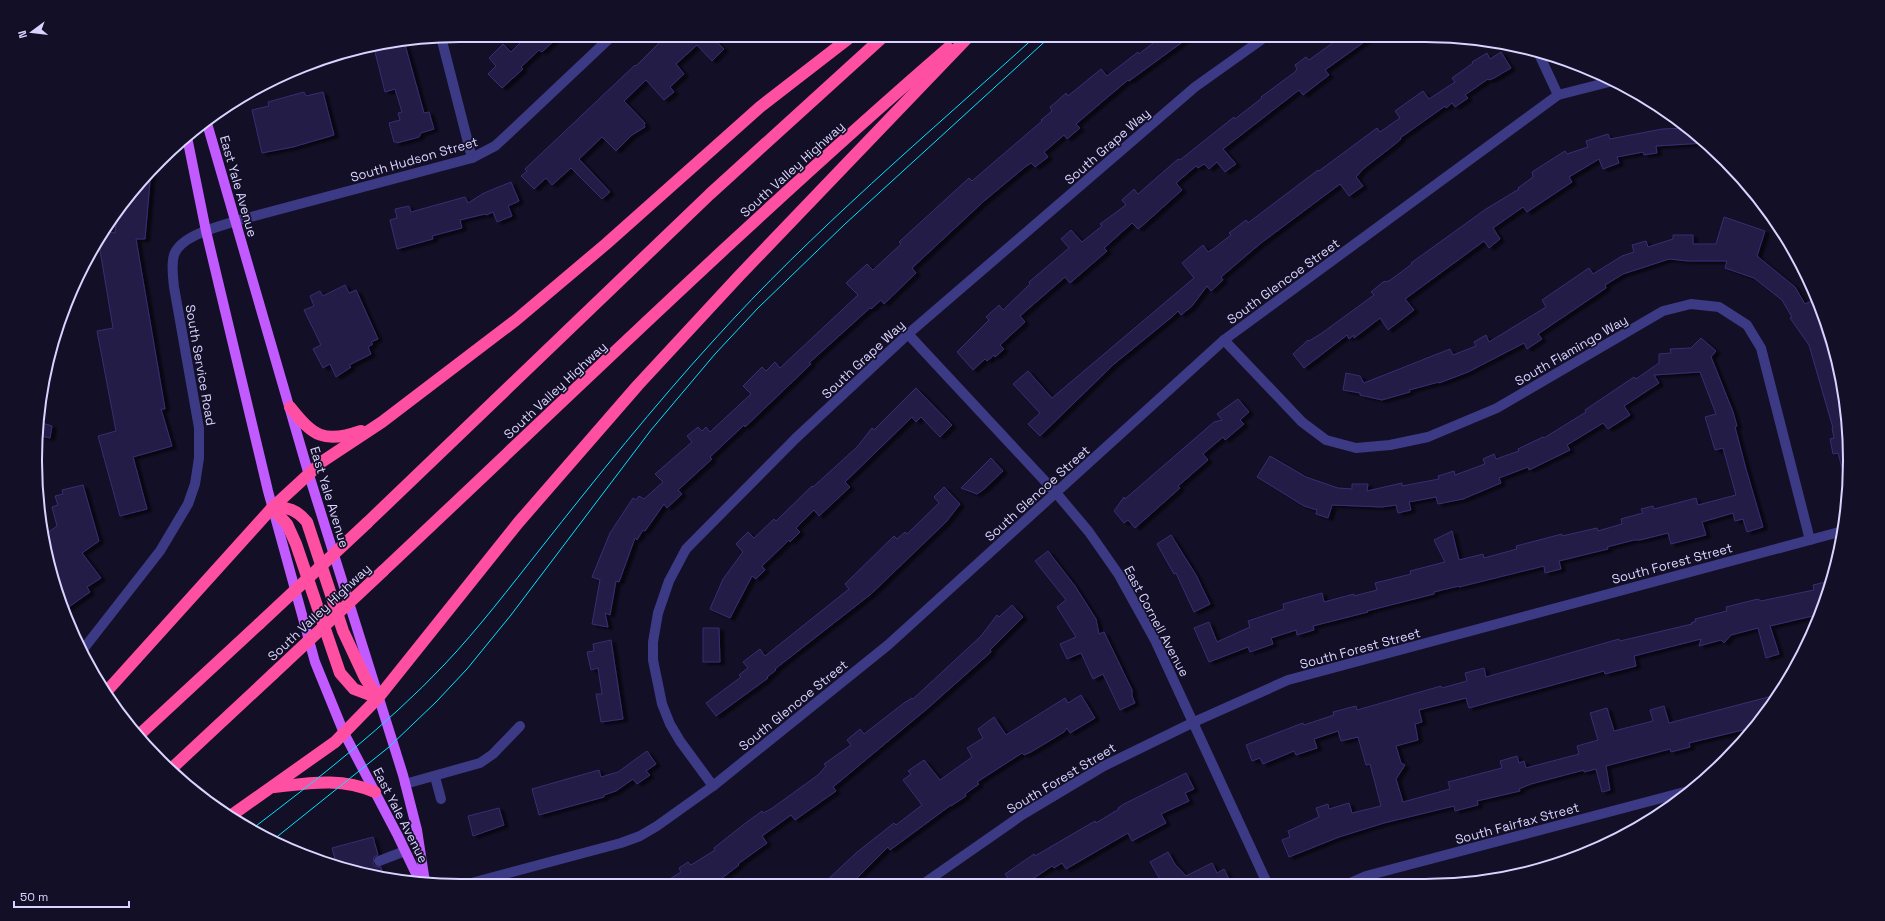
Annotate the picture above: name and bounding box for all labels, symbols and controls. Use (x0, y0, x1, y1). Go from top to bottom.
north arrow (12, 12, 52, 52)
text: N (15, 29, 30, 40)
street label: South Grape Way (1061, 105, 1154, 188)
street label: South Valley Highway (736, 118, 848, 221)
street label: East Yale Avenue (216, 133, 261, 239)
street label: South Hudson Street (348, 133, 480, 186)
street label: South Glencoe Street (1224, 235, 1343, 328)
street label: South Service Road (181, 303, 220, 427)
street label: South Flamingo Way (1512, 311, 1631, 390)
street label: South Grape Way (818, 316, 909, 402)
street label: South Valley Highway (500, 338, 611, 443)
street label: South Glencoe Street (981, 442, 1093, 545)
street label: East Yale Avenue (306, 444, 353, 550)
street label: South Forest Street (1610, 539, 1734, 588)
street label: South Valley Highway (264, 560, 375, 665)
street label: East Cornell Avenue (1120, 563, 1193, 680)
street label: South Forest Street (1298, 624, 1422, 673)
street label: South Glencoe Street (735, 656, 851, 755)
street label: South Forest Street (1004, 739, 1119, 818)
street label: East Yale Avenue (369, 765, 432, 866)
street label: South Fairfax Street (1453, 799, 1581, 848)
scale bar (14, 883, 129, 909)
text: 50 m (20, 889, 48, 905)

